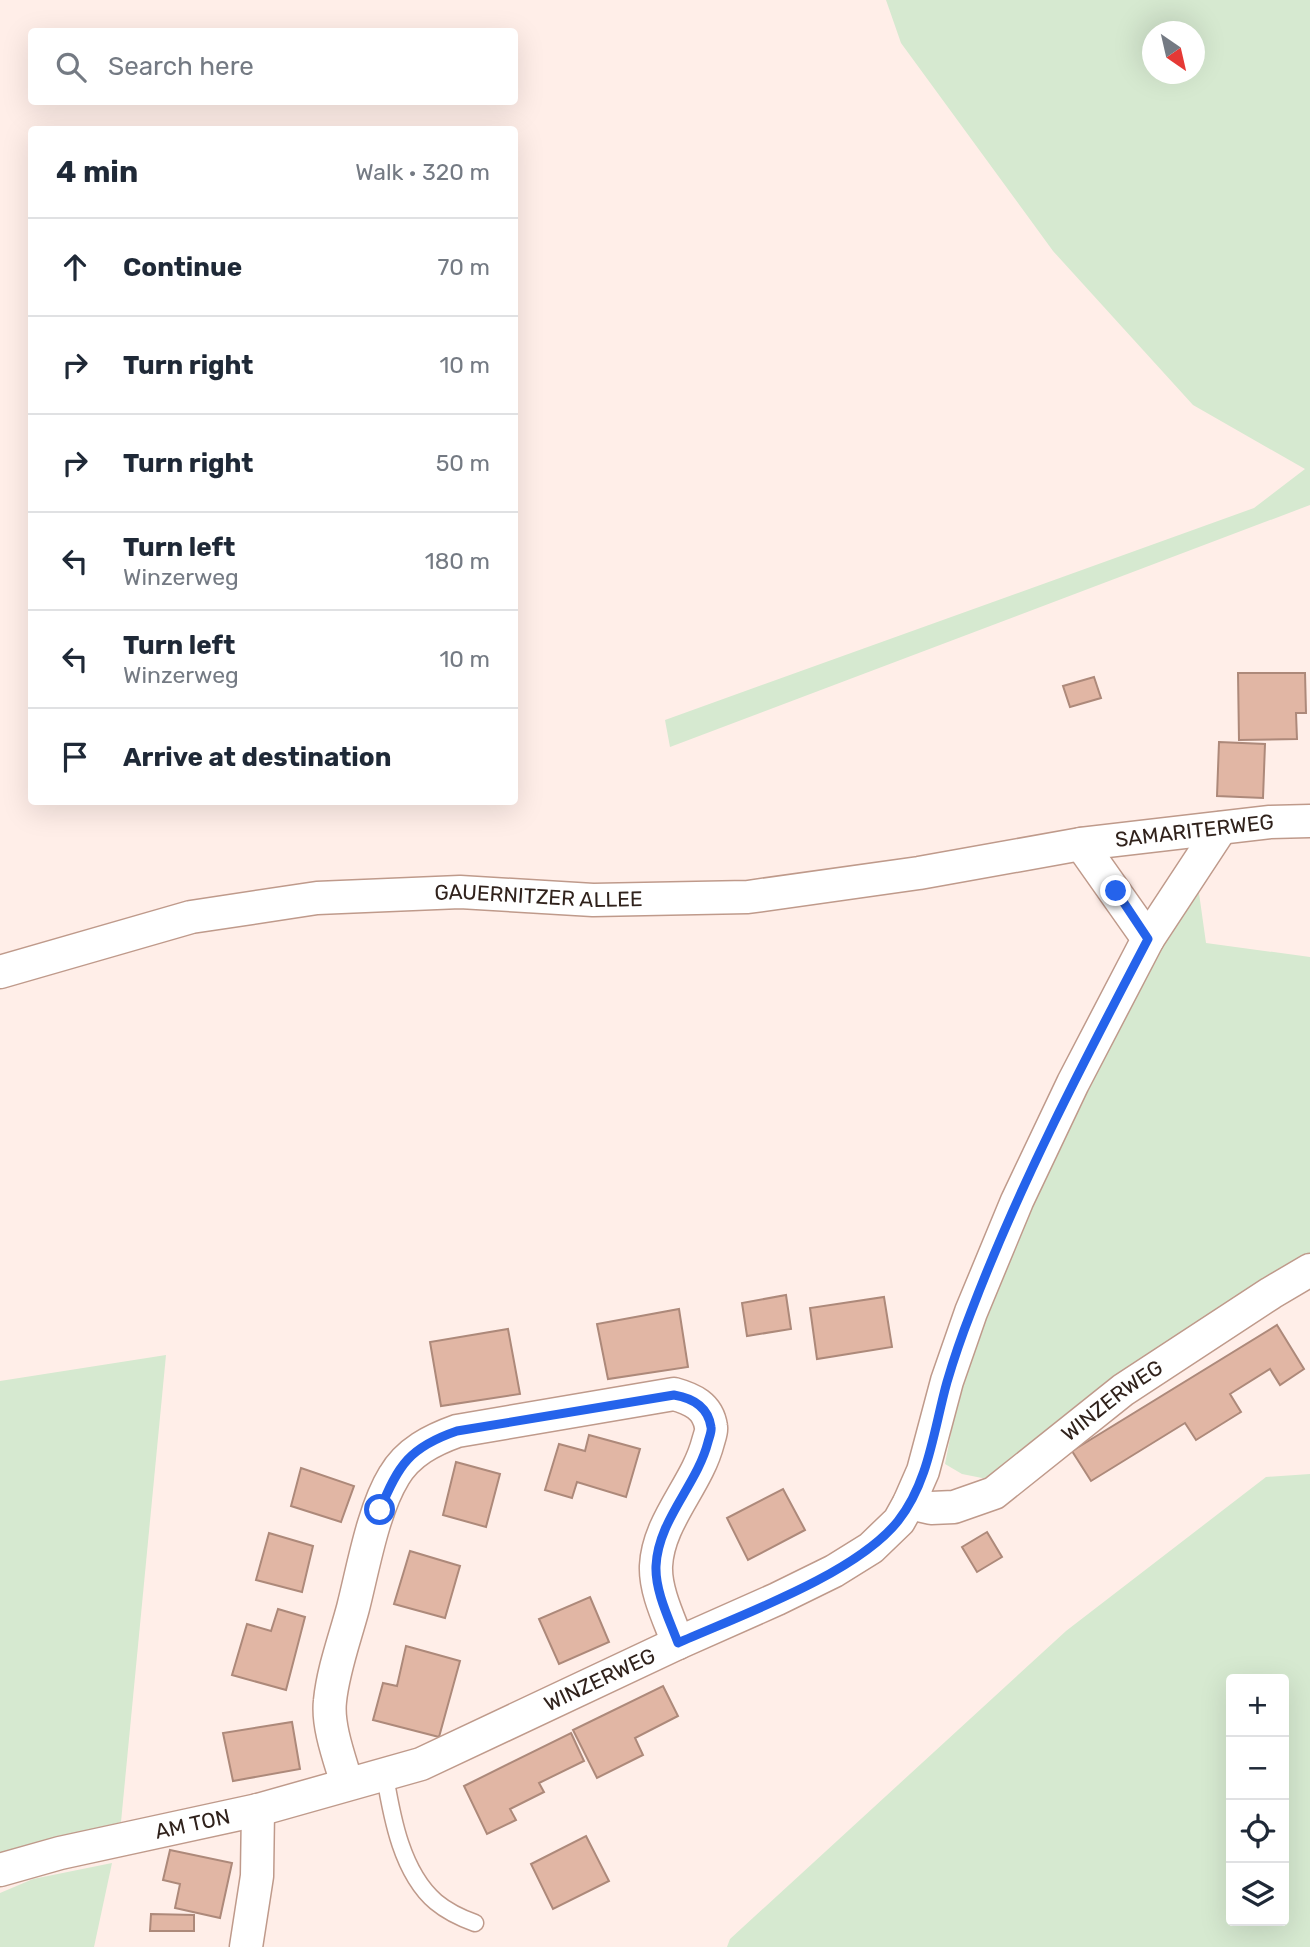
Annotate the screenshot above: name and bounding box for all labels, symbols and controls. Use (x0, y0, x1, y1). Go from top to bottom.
north arrow (1142, 21, 1205, 84)
search box (28, 28, 518, 105)
icon: search (52, 48, 90, 86)
text: Search here (108, 51, 254, 82)
text: 4 min (56, 154, 138, 190)
text: Walk · 320 m (355, 158, 490, 186)
icon: ahead (56, 248, 94, 286)
text: Continue (123, 252, 242, 283)
text: 70 m (438, 253, 490, 281)
icon: right (56, 346, 94, 384)
text: Turn right (123, 350, 253, 381)
text: 10 m (439, 351, 490, 379)
icon: right (56, 444, 94, 482)
text: Turn right (123, 448, 253, 479)
text: 50 m (436, 449, 490, 477)
text: Turn left (123, 532, 235, 563)
icon: left (56, 542, 94, 580)
text: 180 m (425, 547, 490, 575)
text: Winzerweg (123, 563, 239, 591)
text: Turn left (123, 630, 235, 661)
icon: left (56, 640, 94, 678)
text: 10 m (439, 645, 490, 673)
text: Winzerweg (123, 661, 239, 689)
icon: arrive (56, 738, 94, 776)
text: Arrive at destination (123, 742, 391, 773)
street label: SAMARITERWEG (1114, 809, 1275, 852)
route end (1100, 875, 1131, 906)
street label: GAUERNITZER ALLEE (434, 879, 643, 912)
street label: WINZERWEG (1056, 1355, 1167, 1446)
route start (364, 1494, 395, 1525)
street label: WINZERWEG (540, 1643, 659, 1716)
map controls (1226, 1674, 1289, 1926)
button: + (1226, 1674, 1289, 1737)
button: − (1226, 1737, 1289, 1800)
button: locate (1226, 1800, 1289, 1863)
street label: AM TON (153, 1803, 232, 1844)
button: layers (1226, 1863, 1289, 1926)

